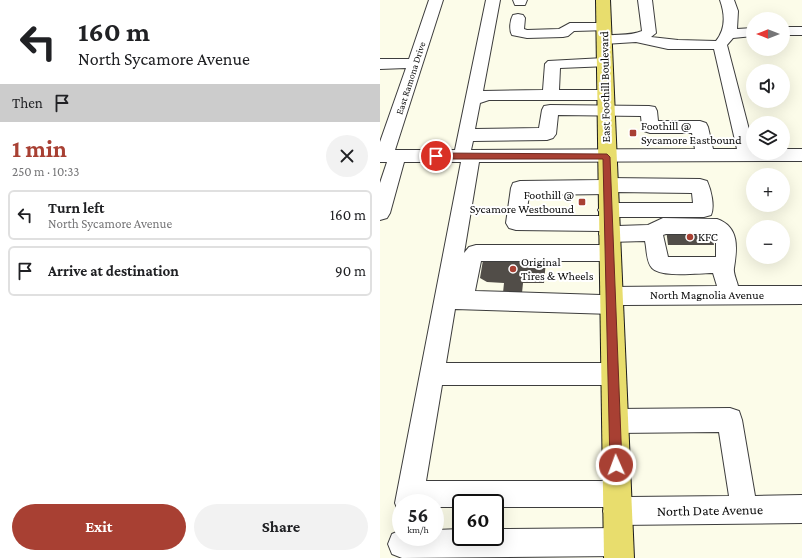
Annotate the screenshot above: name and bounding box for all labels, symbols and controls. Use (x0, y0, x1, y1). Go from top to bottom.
north arrow (746, 12, 790, 56)
map controls (746, 12, 790, 264)
icon: left (12, 16, 64, 68)
text: 160 m (78, 16, 150, 47)
street label: East Foothill Boulevard (597, 31, 613, 143)
street label: East Ramona Drive (394, 40, 428, 116)
text: North Sycamore Avenue (78, 49, 250, 69)
button: sound (746, 64, 790, 108)
icon: arrive (51, 92, 73, 114)
text: Then (12, 95, 43, 111)
button: layers (746, 116, 790, 160)
place label: Foothill @ Sycamore Eastbound (641, 119, 742, 147)
marker: Foothill @ Sycamore Eastbound (628, 128, 638, 138)
text: 1 min (12, 135, 67, 162)
button: close (326, 135, 368, 177)
pin (419, 139, 453, 173)
icon: arrive (425, 145, 447, 167)
text: 250 m · 10:33 (12, 164, 79, 179)
button: + (746, 168, 790, 212)
place label: Foothill @ Sycamore Westbound (470, 188, 575, 216)
marker: Foothill @ Sycamore Westbound (577, 197, 587, 207)
text: Turn left (48, 200, 104, 216)
icon: left (14, 204, 36, 226)
text: 160 m (330, 207, 366, 223)
text: North Sycamore Avenue (48, 216, 172, 231)
button: − (746, 220, 790, 264)
place label: KFC (698, 230, 718, 244)
marker: KFC (685, 232, 695, 242)
place label: Original Tires & Wheels (521, 255, 594, 283)
icon: arrive (14, 260, 36, 282)
text: Arrive at destination (48, 263, 179, 279)
text: 90 m (335, 263, 366, 279)
marker: Original Tires & Wheels (508, 264, 518, 274)
street label: North Magnolia Avenue (650, 288, 764, 302)
position arrow (595, 444, 637, 486)
speed limit sign: 60 (452, 494, 504, 546)
street label: North Date Avenue (657, 501, 763, 519)
button: Exit (12, 504, 186, 550)
button: Share (194, 504, 368, 550)
text: 56 (408, 504, 428, 526)
text: km/h (407, 524, 429, 535)

